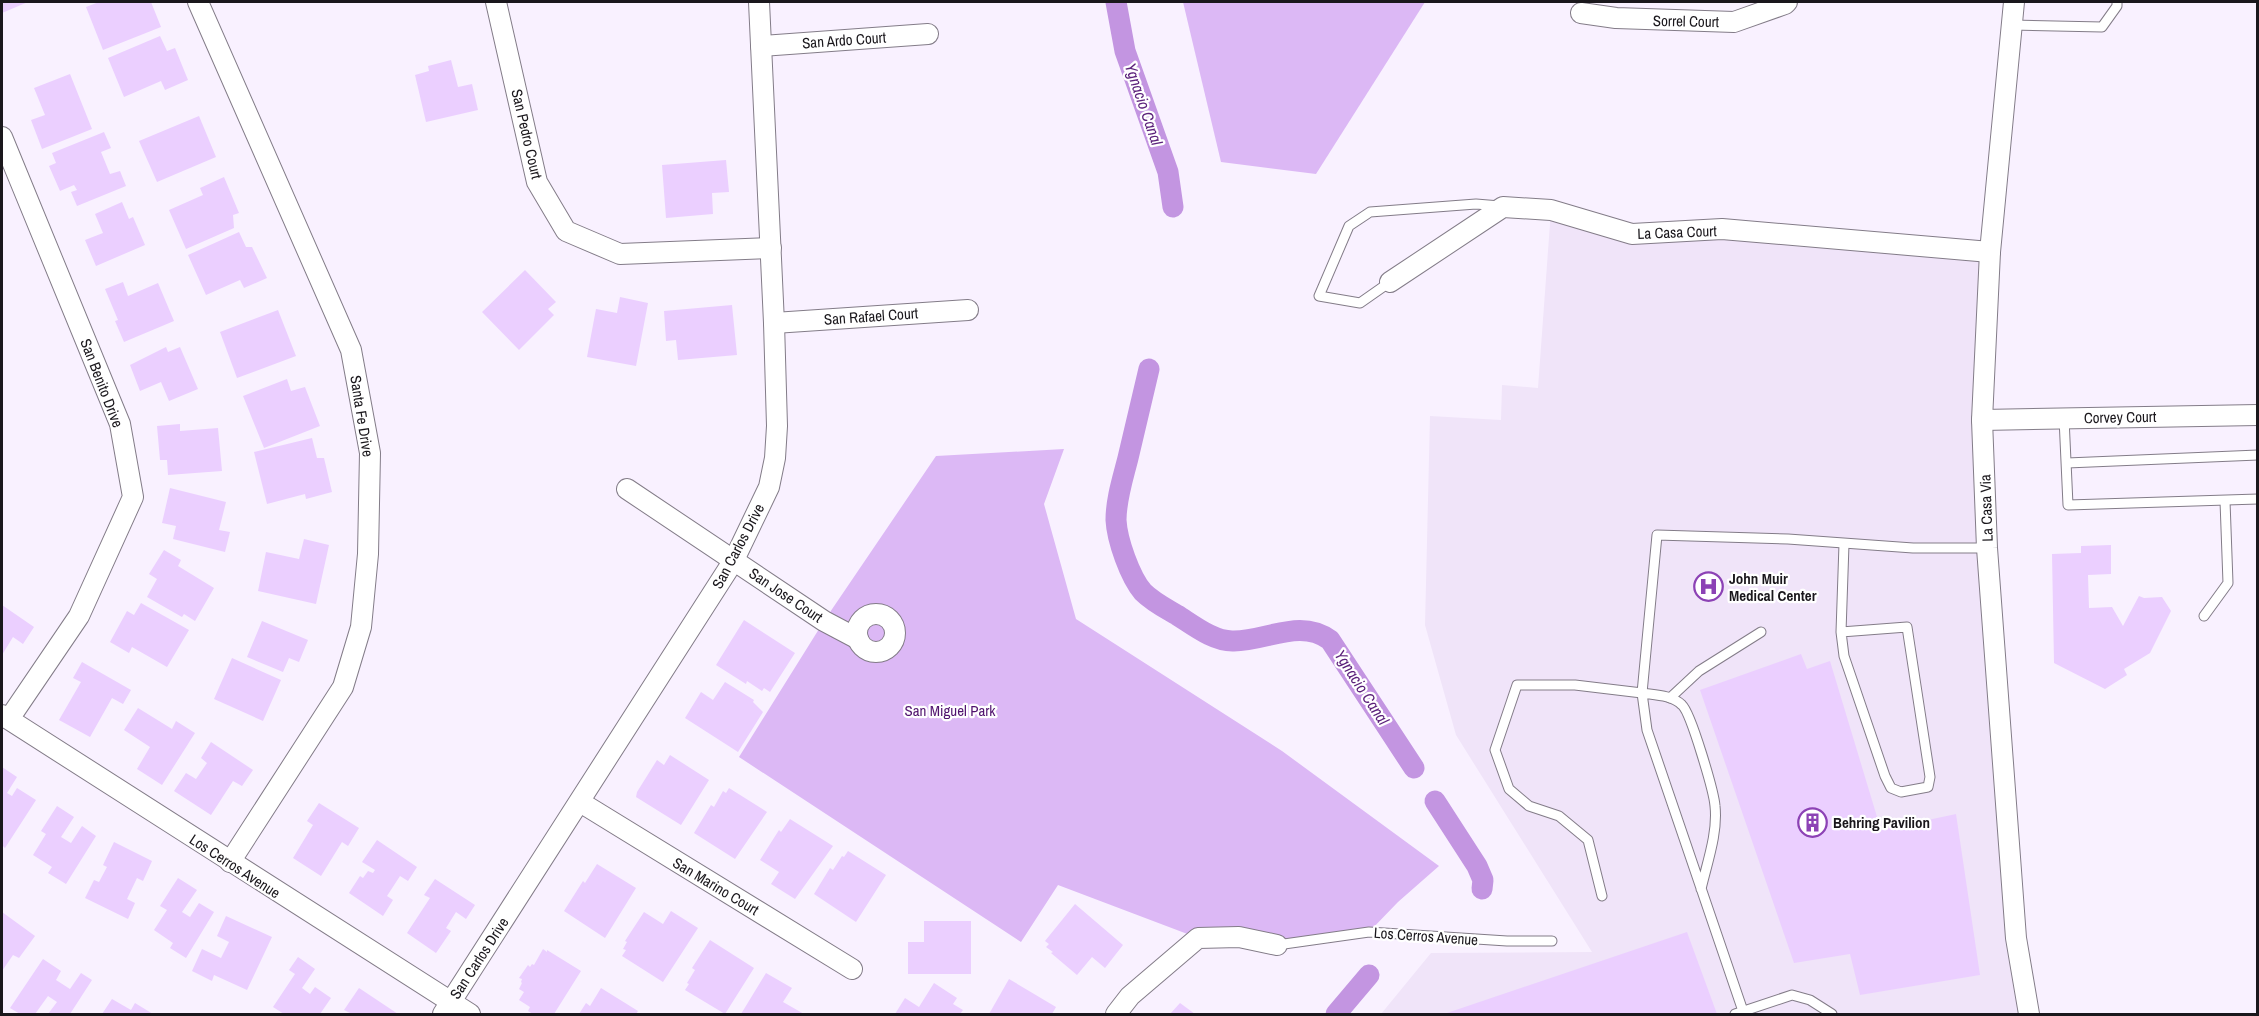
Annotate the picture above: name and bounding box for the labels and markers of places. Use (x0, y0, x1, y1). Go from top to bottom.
place label: John Muir Medical Center (1729, 568, 1817, 606)
hospital icon: John Muir Medical Center (1692, 571, 1724, 603)
building icon: Behring Pavilion (1796, 806, 1828, 838)
place label: Behring Pavilion (1833, 812, 1930, 833)

